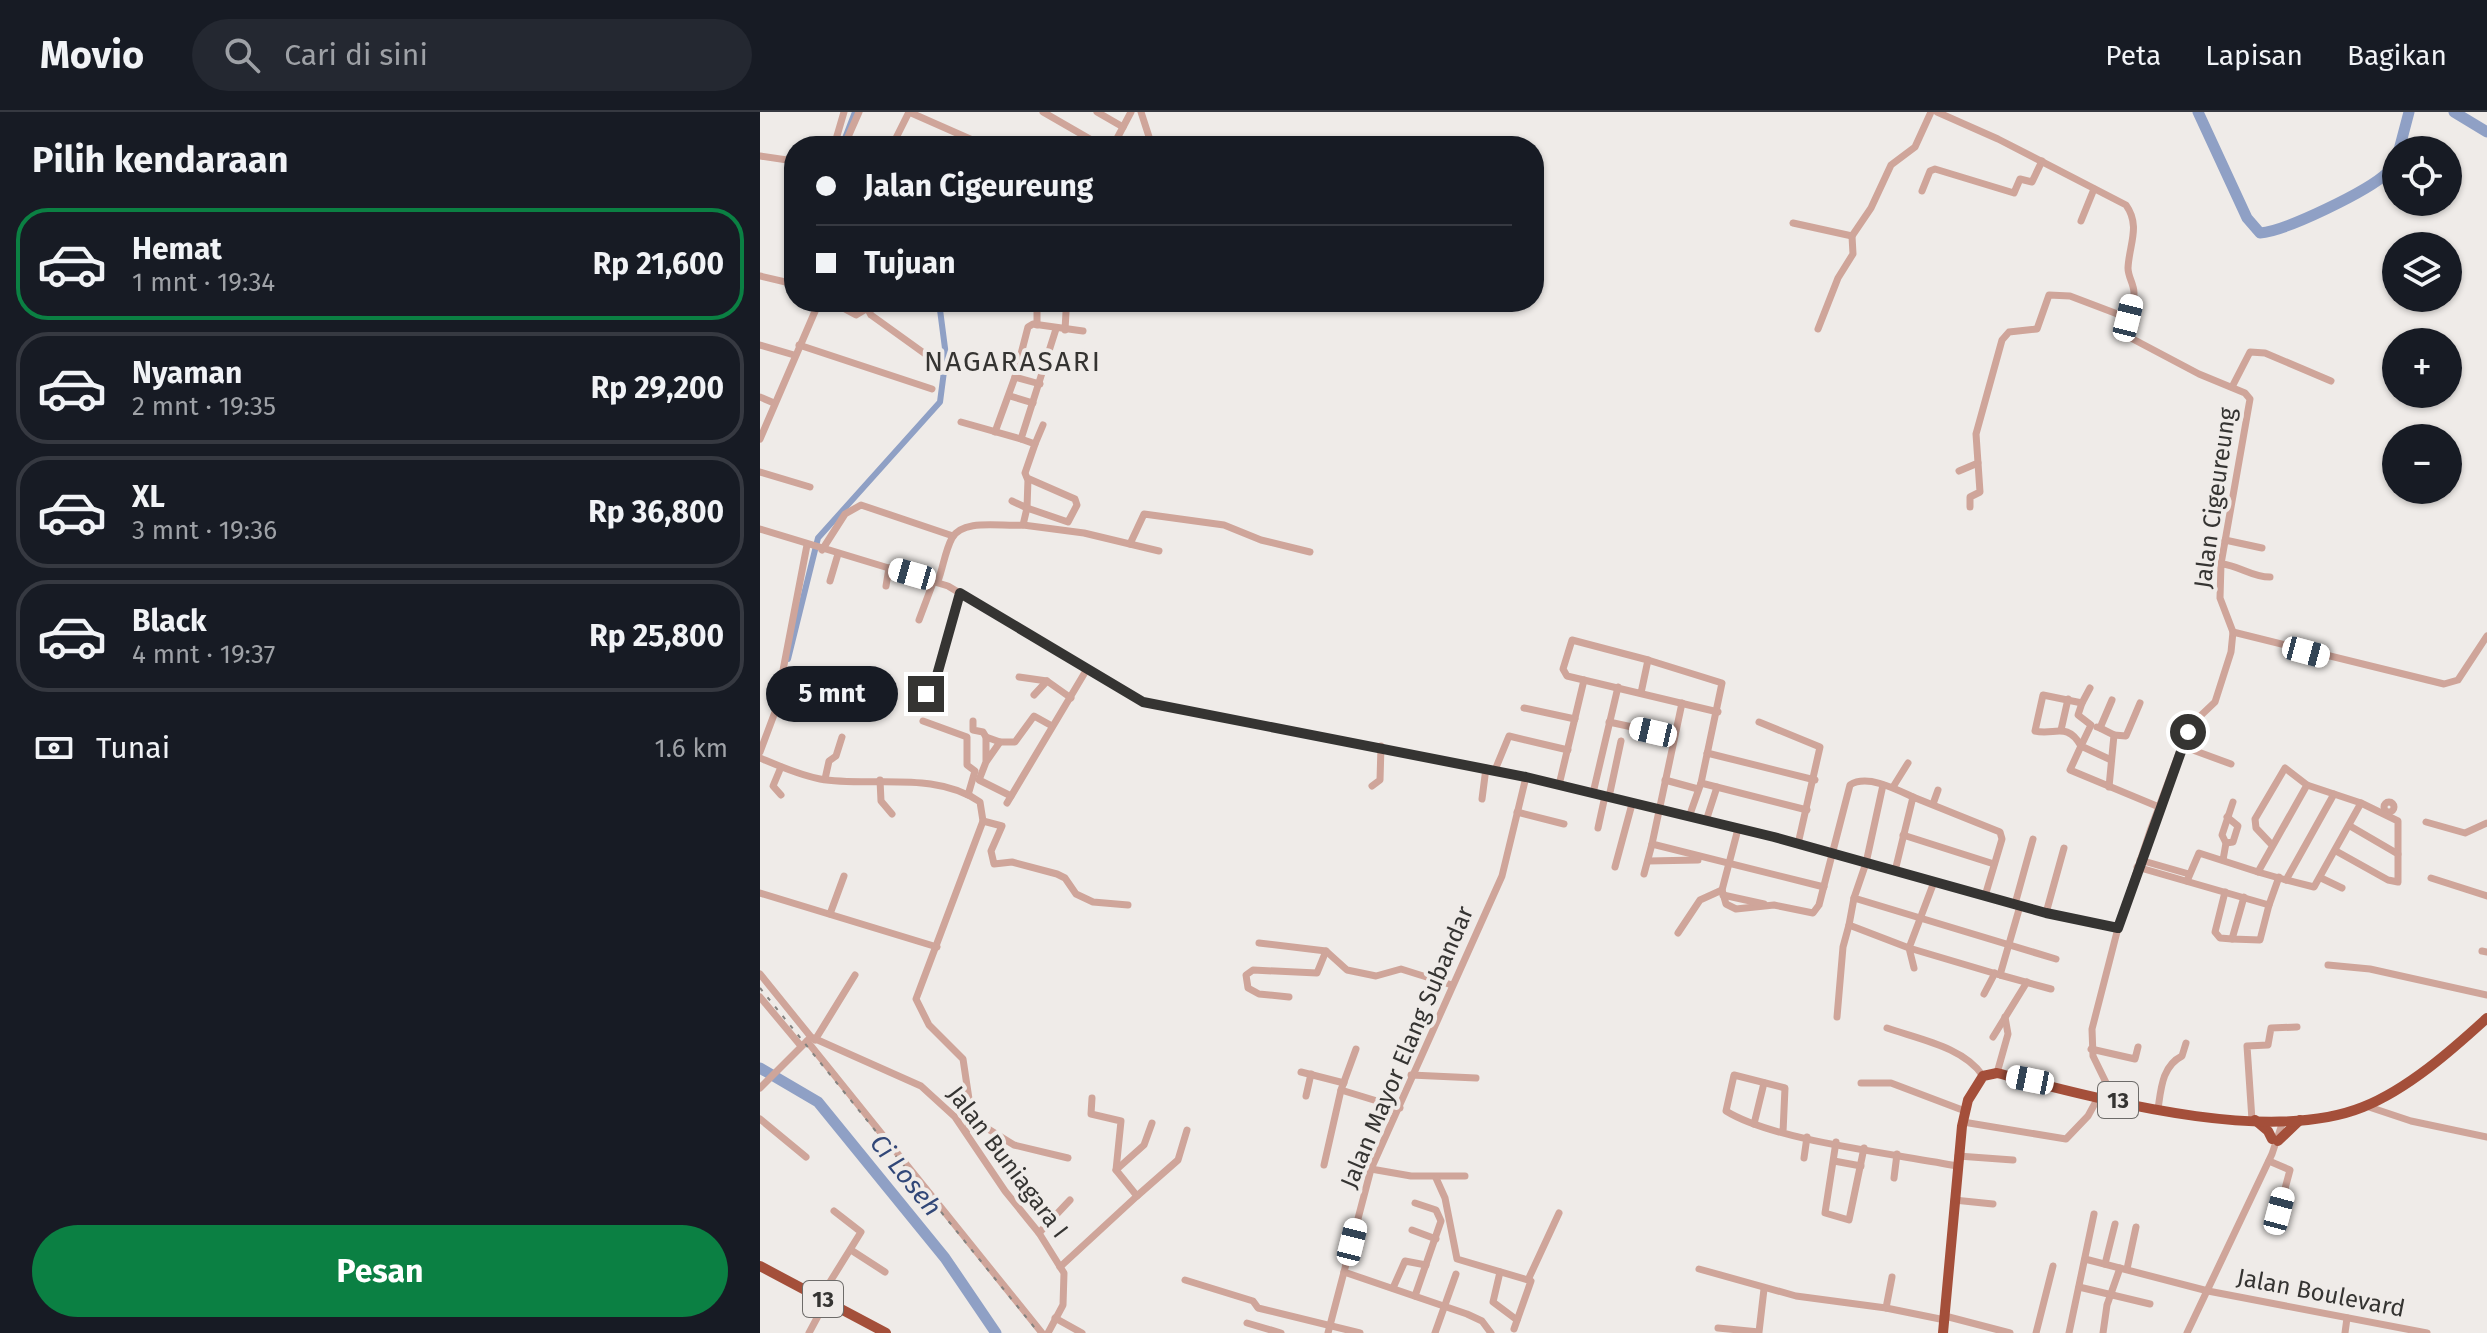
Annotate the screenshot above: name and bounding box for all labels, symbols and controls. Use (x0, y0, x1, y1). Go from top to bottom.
search box (192, 19, 752, 91)
text: Movio (40, 32, 144, 78)
icon: search (220, 33, 264, 77)
text: Cari di sini (284, 37, 428, 73)
text: Peta (2105, 39, 2161, 72)
text: Lapisan (2205, 39, 2303, 72)
text: Bagikan (2347, 39, 2447, 72)
map controls (2382, 136, 2462, 504)
button: locate (2382, 136, 2462, 216)
text: Pilih kendaraan (32, 138, 289, 182)
text: Jalan Cigeureung (864, 168, 1093, 204)
icon: car (36, 228, 108, 300)
text: Hemat (132, 231, 222, 267)
button: layers (2382, 232, 2462, 312)
text: Tujuan (864, 245, 956, 281)
text: Rp 21,600 (593, 246, 724, 282)
text: 1 mnt · 19:34 (132, 267, 275, 298)
car (2111, 292, 2145, 344)
button: + (2382, 328, 2462, 408)
district label: NAGARASARI (924, 345, 1102, 378)
icon: car (36, 352, 108, 424)
text: Nyaman (132, 355, 242, 391)
text: Rp 29,200 (591, 370, 724, 406)
text: 2 mnt · 19:35 (132, 391, 276, 422)
street label: Jalan Cigeureung (2188, 405, 2242, 590)
button: − (2382, 424, 2462, 504)
icon: car (36, 476, 108, 548)
text: XL (132, 479, 165, 515)
text: Rp 36,800 (588, 494, 724, 530)
text: 3 mnt · 19:36 (132, 515, 277, 546)
car (886, 556, 938, 592)
icon: car (36, 600, 108, 672)
text: Black (132, 603, 207, 639)
text: Rp 25,800 (589, 618, 724, 654)
car (2280, 634, 2332, 670)
text: 4 mnt · 19:37 (132, 639, 275, 670)
callout: 5 mnt (766, 666, 898, 722)
route end (908, 676, 944, 712)
text: 5 mnt (798, 678, 866, 709)
route start (2170, 714, 2206, 750)
car (1627, 715, 1679, 749)
icon: cash (32, 726, 76, 770)
text: Tunai (96, 730, 170, 766)
text: 1.6 km (654, 733, 728, 764)
street label: Jalan Mayor Elang Subandar (1335, 901, 1479, 1192)
car (2004, 1064, 2056, 1096)
street label: Jalan Buniagara I (942, 1081, 1074, 1243)
road number: 13 (2098, 1082, 2138, 1118)
water label: Ci Loseh (863, 1128, 948, 1222)
car (2261, 1185, 2297, 1237)
car (1335, 1216, 1369, 1268)
button: Pesan (32, 1225, 728, 1317)
street label: Jalan Boulevard (2235, 1263, 2407, 1323)
road number: 13 (803, 1281, 843, 1317)

